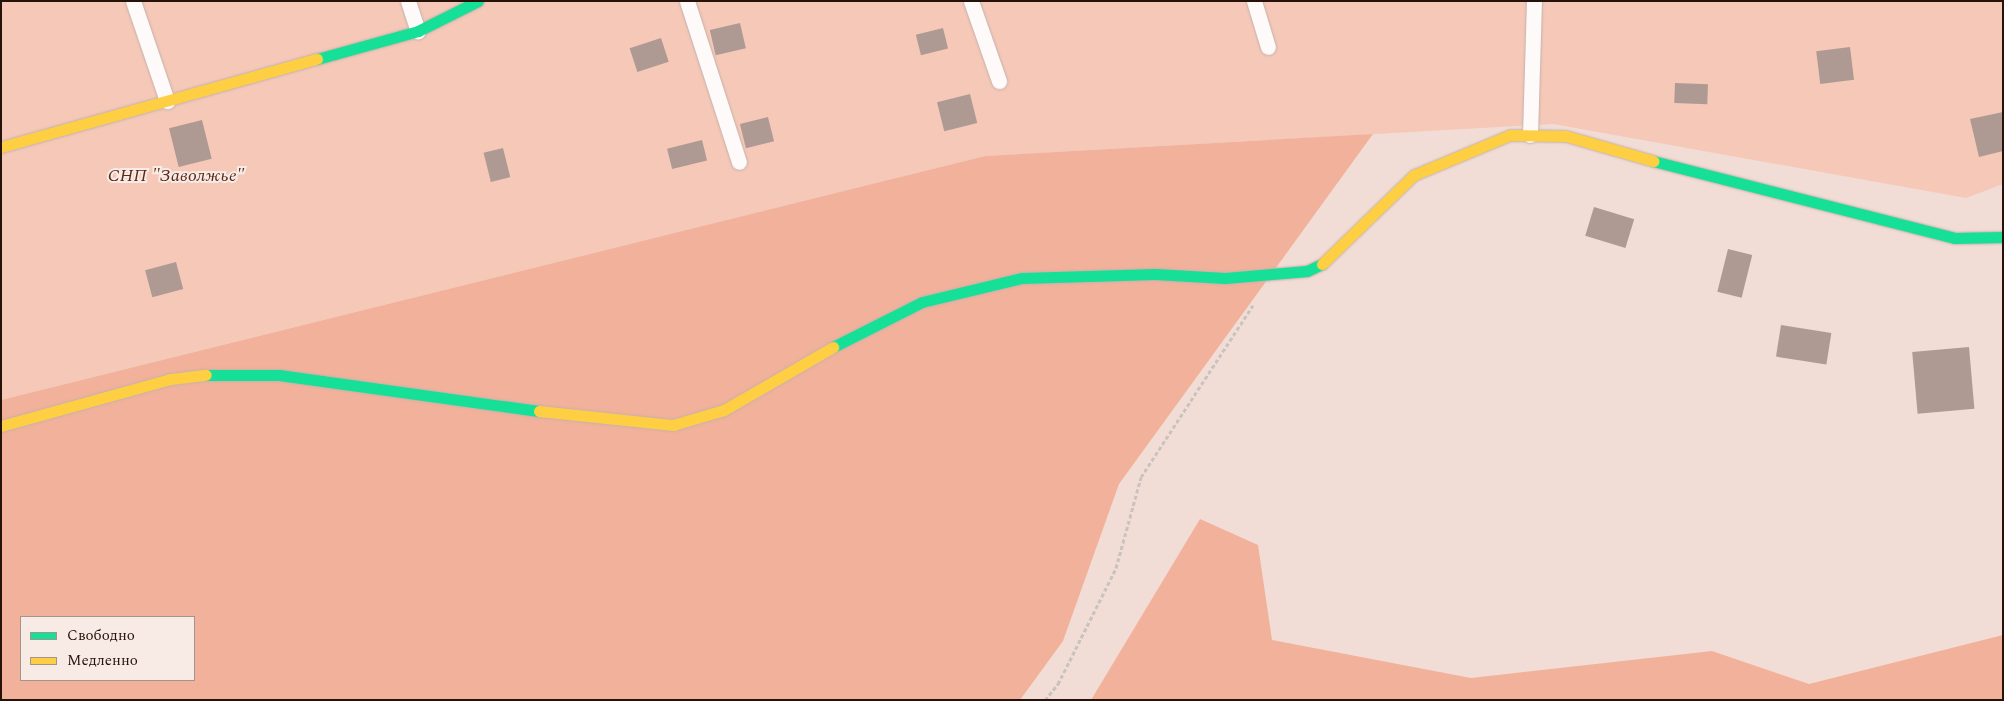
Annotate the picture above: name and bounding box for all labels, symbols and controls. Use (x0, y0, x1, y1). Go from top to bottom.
park label: СНП "Заволжье" (108, 165, 244, 187)
legend (20, 616, 195, 681)
text: Свободно (67, 624, 135, 647)
text: Медленно (67, 649, 138, 672)

